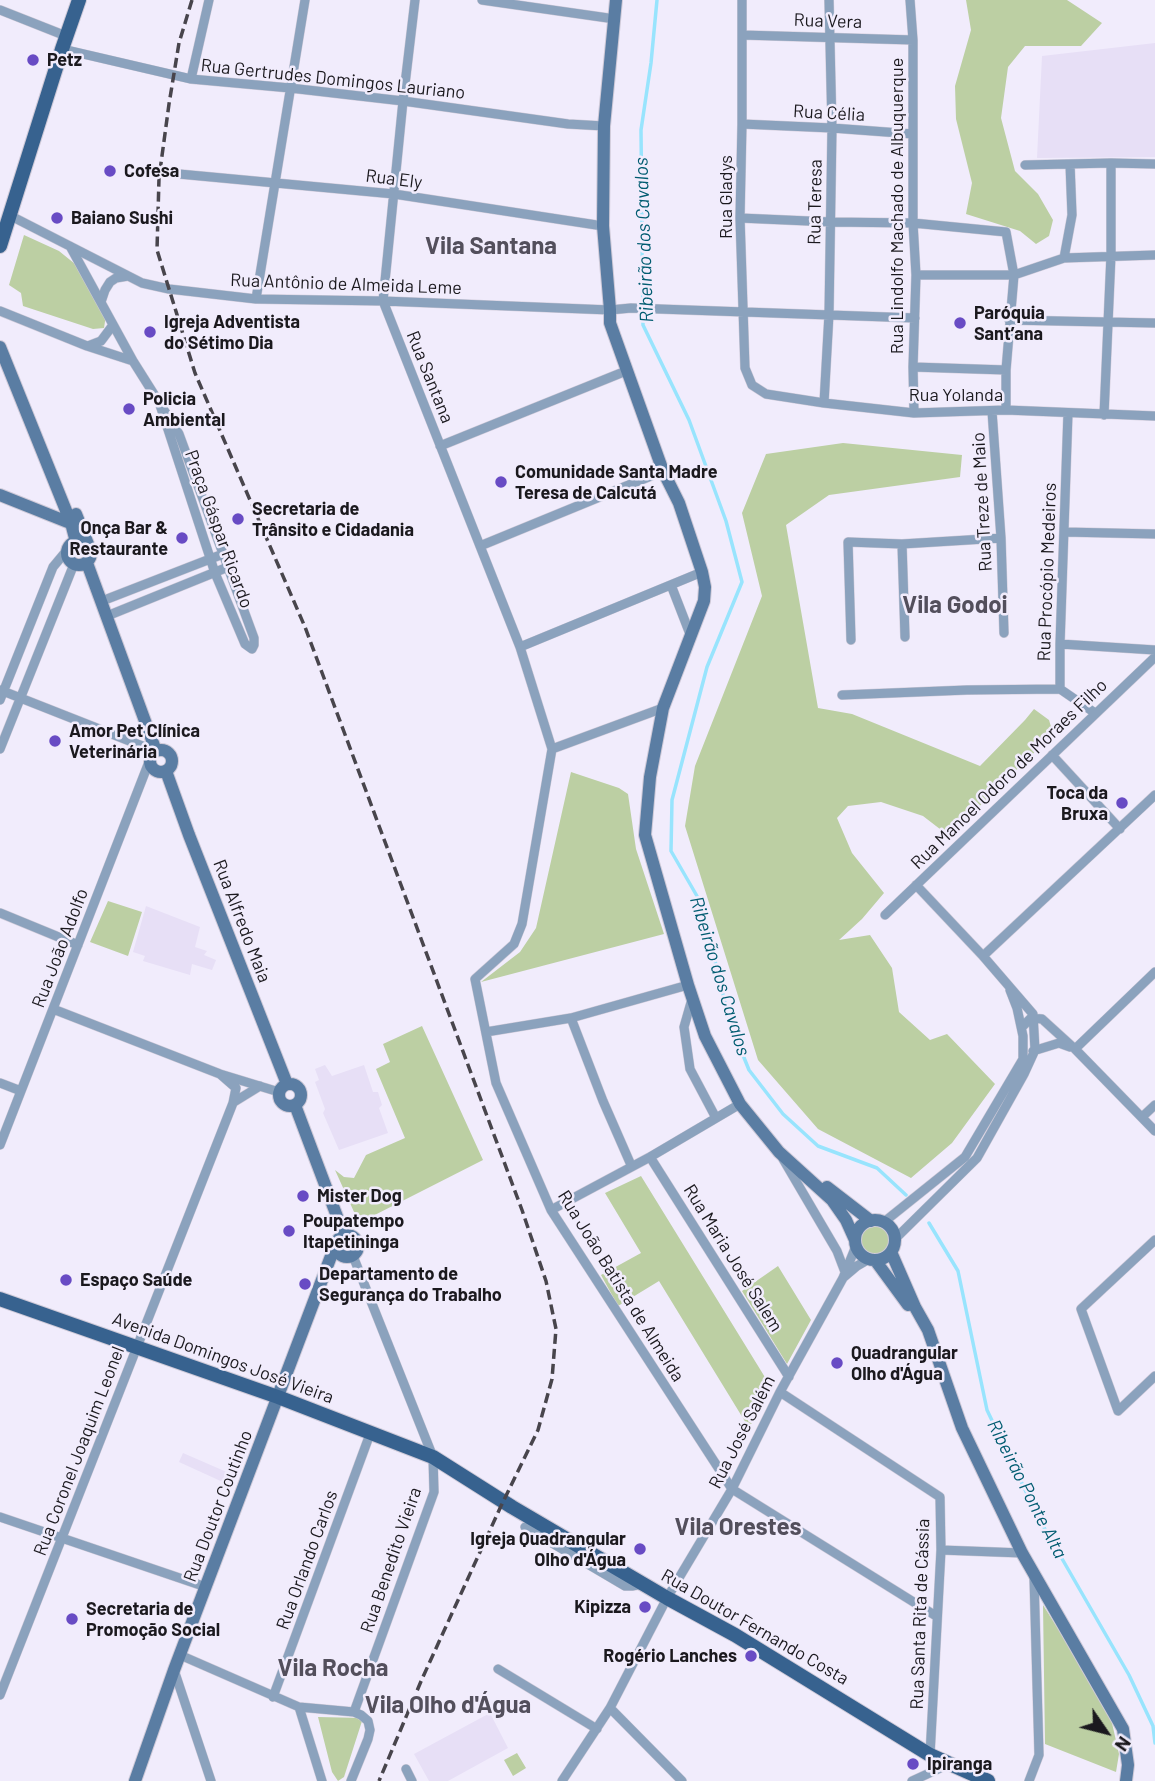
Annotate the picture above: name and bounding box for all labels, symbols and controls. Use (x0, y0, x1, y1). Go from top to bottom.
street label: Rua Vera (793, 9, 863, 33)
place label: Petz (47, 49, 82, 71)
marker: Petz (25, 52, 41, 68)
street label: Rua Gertrudes Domingos Lauriano (200, 54, 466, 104)
street label: Rua Lindolfo Machado de Albuquerque (886, 58, 908, 354)
street label: Rua Célia (793, 100, 865, 126)
street label: Rua Gladys (715, 155, 737, 239)
water label: Ribeirão dos Cavalos (630, 157, 658, 323)
street label: Rua Teresa (803, 159, 827, 245)
place label: Cofesa (124, 160, 179, 182)
marker: Cofesa (102, 163, 118, 179)
street label: Rua Ely (365, 165, 423, 193)
place label: Baiano Sushi (71, 207, 173, 229)
marker: Baiano Sushi (49, 210, 65, 226)
district label: Vila Santana (425, 232, 557, 260)
street label: Rua Antônio de Almeida Leme (230, 269, 462, 299)
place label: Paróquia Sant’ana (974, 302, 1045, 344)
place label: Igreja Adventista do Sétimo Dia (164, 311, 300, 354)
marker: Paróquia Sant’ana (952, 315, 968, 331)
marker: Igreja Adventista do Sétimo Dia (142, 324, 158, 340)
street label: Rua Santana (402, 328, 458, 426)
street label: Rua Yolanda (909, 384, 1003, 406)
place label: Policia Ambiental (143, 388, 225, 430)
marker: Policia Ambiental (121, 401, 137, 417)
street label: Rua Treze de Maio (968, 432, 996, 572)
street label: Praça Gáspar Ricardo (180, 447, 258, 611)
place label: Comunidade Santa Madre Teresa de Calcutá (515, 461, 717, 504)
marker: Comunidade Santa Madre Teresa de Calcutá (493, 474, 509, 490)
street label: Rua Procópio Medeiros (1033, 482, 1061, 662)
place label: Secretaria de Trânsito e Cidadania (252, 498, 414, 540)
marker: Secretaria de Trânsito e Cidadania (230, 511, 246, 527)
place label: Onça Bar & Restaurante (70, 517, 168, 560)
marker: Onça Bar & Restaurante (174, 530, 190, 546)
district label: Vila Godoi (902, 591, 1008, 619)
street label: Rua Manoel Odoro de Moraes Filho (906, 674, 1112, 874)
place label: Amor Pet Clínica Veterinária (69, 720, 200, 762)
marker: Amor Pet Clínica Veterinária (47, 733, 63, 749)
place label: Toca da Bruxa (1046, 782, 1108, 824)
marker: Toca da Bruxa (1114, 795, 1130, 811)
street label: Rua Alfredo Maia (209, 856, 275, 986)
street label: Rua João Adolfo (27, 885, 93, 1011)
water label: Ribeirão dos Cavalos (685, 894, 755, 1058)
street label: Rua Maria José Salem (679, 1180, 787, 1336)
place label: Mister Dog (317, 1185, 402, 1207)
street label: Rua João Batista de Almeida (553, 1186, 689, 1386)
marker: Mister Dog (295, 1188, 311, 1204)
place label: Poupatempo Itapetininga (303, 1210, 404, 1252)
marker: Poupatempo Itapetininga (281, 1223, 297, 1239)
place label: Departamento de Segurança do Trabalho (319, 1263, 502, 1306)
place label: Espaço Saúde (80, 1269, 192, 1291)
marker: Espaço Saúde (58, 1272, 74, 1288)
marker: Departamento de Segurança do Trabalho (297, 1276, 313, 1292)
street label: Avenida Domingos José Vieira (109, 1308, 337, 1408)
place label: Quadrangular Olho d'Água (851, 1342, 958, 1384)
street label: Rua Coronel Joaquim Leonel (29, 1343, 129, 1559)
marker: Quadrangular Olho d'Água (829, 1355, 845, 1371)
street label: Rua José Salém (704, 1372, 780, 1492)
water label: Ribeirão Ponte Alta (982, 1416, 1072, 1562)
street label: Rua Doutor Coutinho (179, 1427, 257, 1585)
street label: Rua Benedito Vieira (356, 1484, 426, 1636)
street label: Rua Orlando Carlos (272, 1487, 342, 1633)
district label: Vila Orestes (674, 1513, 802, 1541)
street label: Rua Santa Rita de Cássia (906, 1518, 934, 1710)
place label: Igreja Quadrangular Olho d'Água (470, 1528, 626, 1570)
marker: Igreja Quadrangular Olho d'Água (632, 1541, 648, 1557)
street label: Rua Doutor Fernando Costa (657, 1564, 853, 1690)
place label: Kipizza (574, 1596, 631, 1618)
place label: Secretaria de Promoção Social (86, 1598, 220, 1640)
marker: Kipizza (637, 1599, 653, 1615)
marker: Secretaria de Promoção Social (64, 1611, 80, 1627)
place label: Rogério Lanches (603, 1645, 737, 1667)
marker: Rogério Lanches (743, 1648, 759, 1664)
district label: Vila Rocha (278, 1654, 388, 1682)
district label: Vila Olho d'Água (365, 1691, 531, 1719)
north arrow (1071, 1697, 1141, 1767)
text: N (1111, 1733, 1137, 1756)
place label: Ipiranga (927, 1753, 992, 1775)
marker: Ipiranga (905, 1756, 921, 1772)

